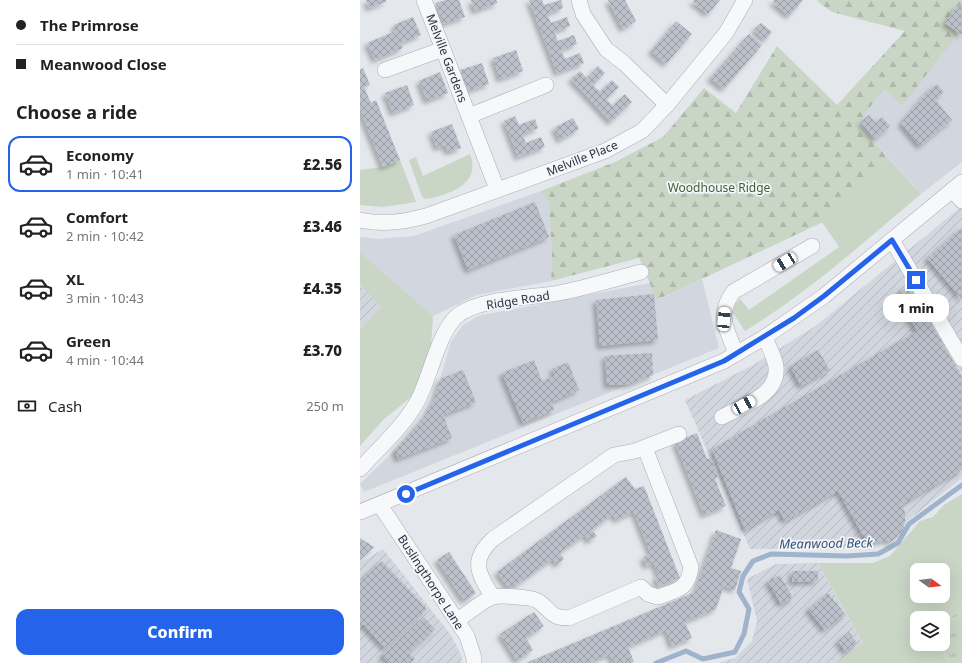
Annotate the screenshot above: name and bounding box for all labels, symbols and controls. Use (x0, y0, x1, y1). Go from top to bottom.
street label: Melville Gardens (422, 11, 472, 105)
text: The Primrose (40, 15, 139, 35)
text: Meanwood Close (40, 54, 167, 74)
text: Choose a ride (16, 100, 137, 124)
street label: Melville Place (544, 136, 620, 180)
text: Economy (66, 145, 134, 165)
icon: car (18, 146, 54, 182)
text: £2.56 (303, 154, 342, 174)
text: 1 min · 10:41 (66, 165, 144, 183)
park label: Woodhouse Ridge (668, 179, 771, 196)
text: Comfort (66, 207, 128, 227)
icon: car (18, 208, 54, 244)
text: £3.46 (303, 216, 342, 236)
text: 2 min · 10:42 (66, 227, 144, 245)
car (772, 251, 798, 273)
text: XL (66, 269, 84, 289)
icon: car (18, 270, 54, 306)
route end (907, 271, 925, 289)
text: £4.35 (303, 278, 342, 298)
street label: Ridge Road (485, 287, 551, 313)
text: 3 min · 10:43 (66, 289, 144, 307)
callout: 1 min (883, 294, 949, 322)
text: 1 min (898, 299, 934, 317)
car (717, 307, 731, 331)
text: Green (66, 331, 111, 351)
icon: car (18, 332, 54, 368)
text: £3.70 (303, 340, 342, 360)
text: 4 min · 10:44 (66, 351, 144, 369)
car (731, 394, 757, 416)
icon: cash (16, 395, 38, 417)
text: Cash (48, 396, 82, 416)
text: 250 m (306, 397, 344, 415)
route start (397, 485, 415, 503)
street label: Buslingthorpe Lane (394, 531, 468, 633)
water label: Meanwood Beck (779, 533, 874, 553)
north arrow (910, 563, 950, 603)
map controls (910, 563, 950, 651)
button: Confirm (16, 609, 344, 655)
button: layers (910, 611, 950, 651)

